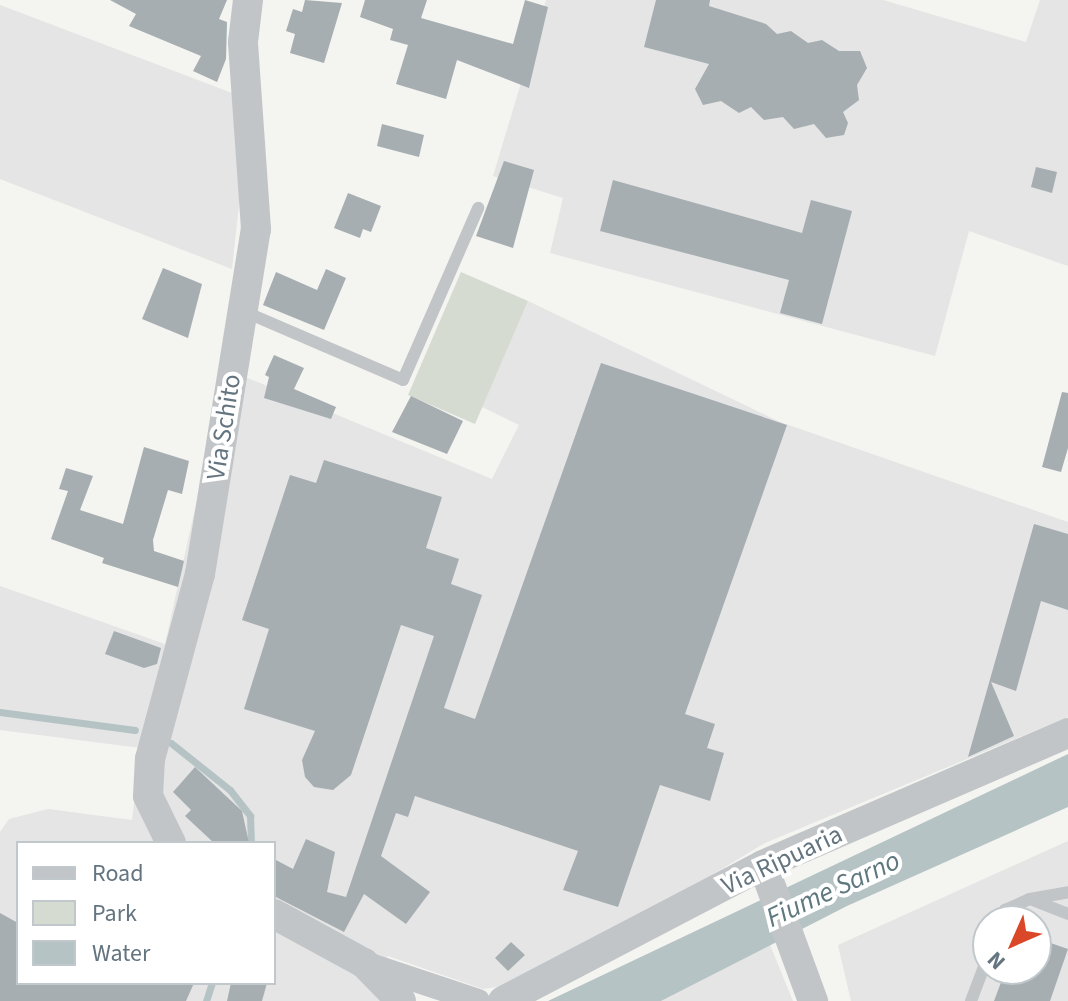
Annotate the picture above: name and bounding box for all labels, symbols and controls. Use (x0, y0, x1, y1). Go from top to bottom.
street label: Via Schito (200, 372, 248, 482)
street label: Via Ripuaria (717, 819, 847, 901)
legend (16, 841, 276, 985)
water label: Fiume Sarno (761, 843, 905, 935)
text: Road (92, 856, 144, 891)
text: Park (92, 896, 137, 931)
north arrow (972, 905, 1052, 985)
text: Water (92, 936, 150, 971)
text: N (980, 944, 1013, 977)

